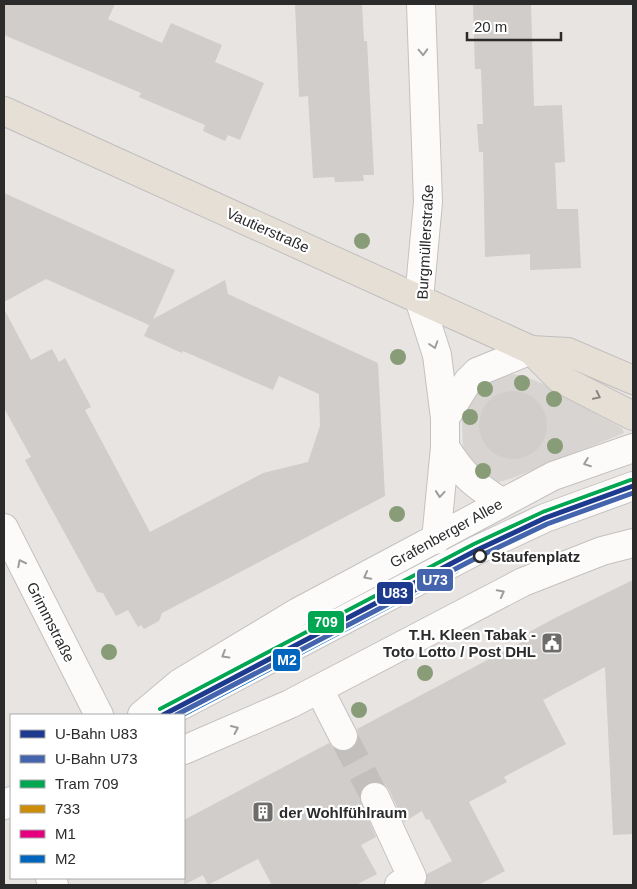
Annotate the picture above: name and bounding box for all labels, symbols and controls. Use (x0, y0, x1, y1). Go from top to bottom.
scale bar (467, 10, 561, 42)
text: 20 m (474, 18, 507, 35)
one-way arrow (417, 49, 428, 57)
street label: Burgmüllerstraße (414, 184, 436, 300)
street label: Vautierstraße (224, 204, 312, 256)
one-way arrow (428, 341, 438, 349)
one-way arrow (591, 390, 600, 400)
one-way arrow (583, 457, 592, 468)
one-way arrow (435, 490, 446, 498)
street label: Grafenberger Allee (387, 495, 505, 571)
place label: Staufenplatz (491, 548, 580, 565)
marker: Staufenplatz (473, 549, 487, 563)
one-way arrow (17, 559, 27, 568)
line badge: U73 (416, 568, 454, 592)
one-way arrow (363, 570, 372, 580)
text: U73 (422, 572, 448, 588)
street label: Grimmstraße (24, 579, 78, 665)
line badge: U83 (376, 581, 414, 605)
text: U83 (382, 585, 408, 601)
one-way arrow (496, 589, 505, 599)
line badge: 709 (307, 610, 345, 634)
text: 709 (314, 614, 338, 630)
place label: T.H. Kleen Tabak - Toto Lotto / Post DHL (383, 626, 536, 660)
public building icon: T.H. Kleen Tabak - Toto Lotto / Post DHL (540, 631, 564, 655)
line badge: M2 (272, 648, 301, 672)
one-way arrow (221, 649, 230, 659)
text: M2 (277, 652, 297, 668)
legend (10, 714, 185, 879)
one-way arrow (230, 724, 239, 735)
text: U-Bahn U83 (55, 725, 138, 742)
text: U-Bahn U73 (55, 750, 138, 767)
text: Tram 709 (55, 775, 119, 792)
text: 733 (55, 800, 80, 817)
building icon: der Wohlfühlraum (251, 800, 275, 824)
place label: der Wohlfühlraum (279, 804, 407, 821)
text: M1 (55, 825, 76, 842)
text: M2 (55, 850, 76, 867)

